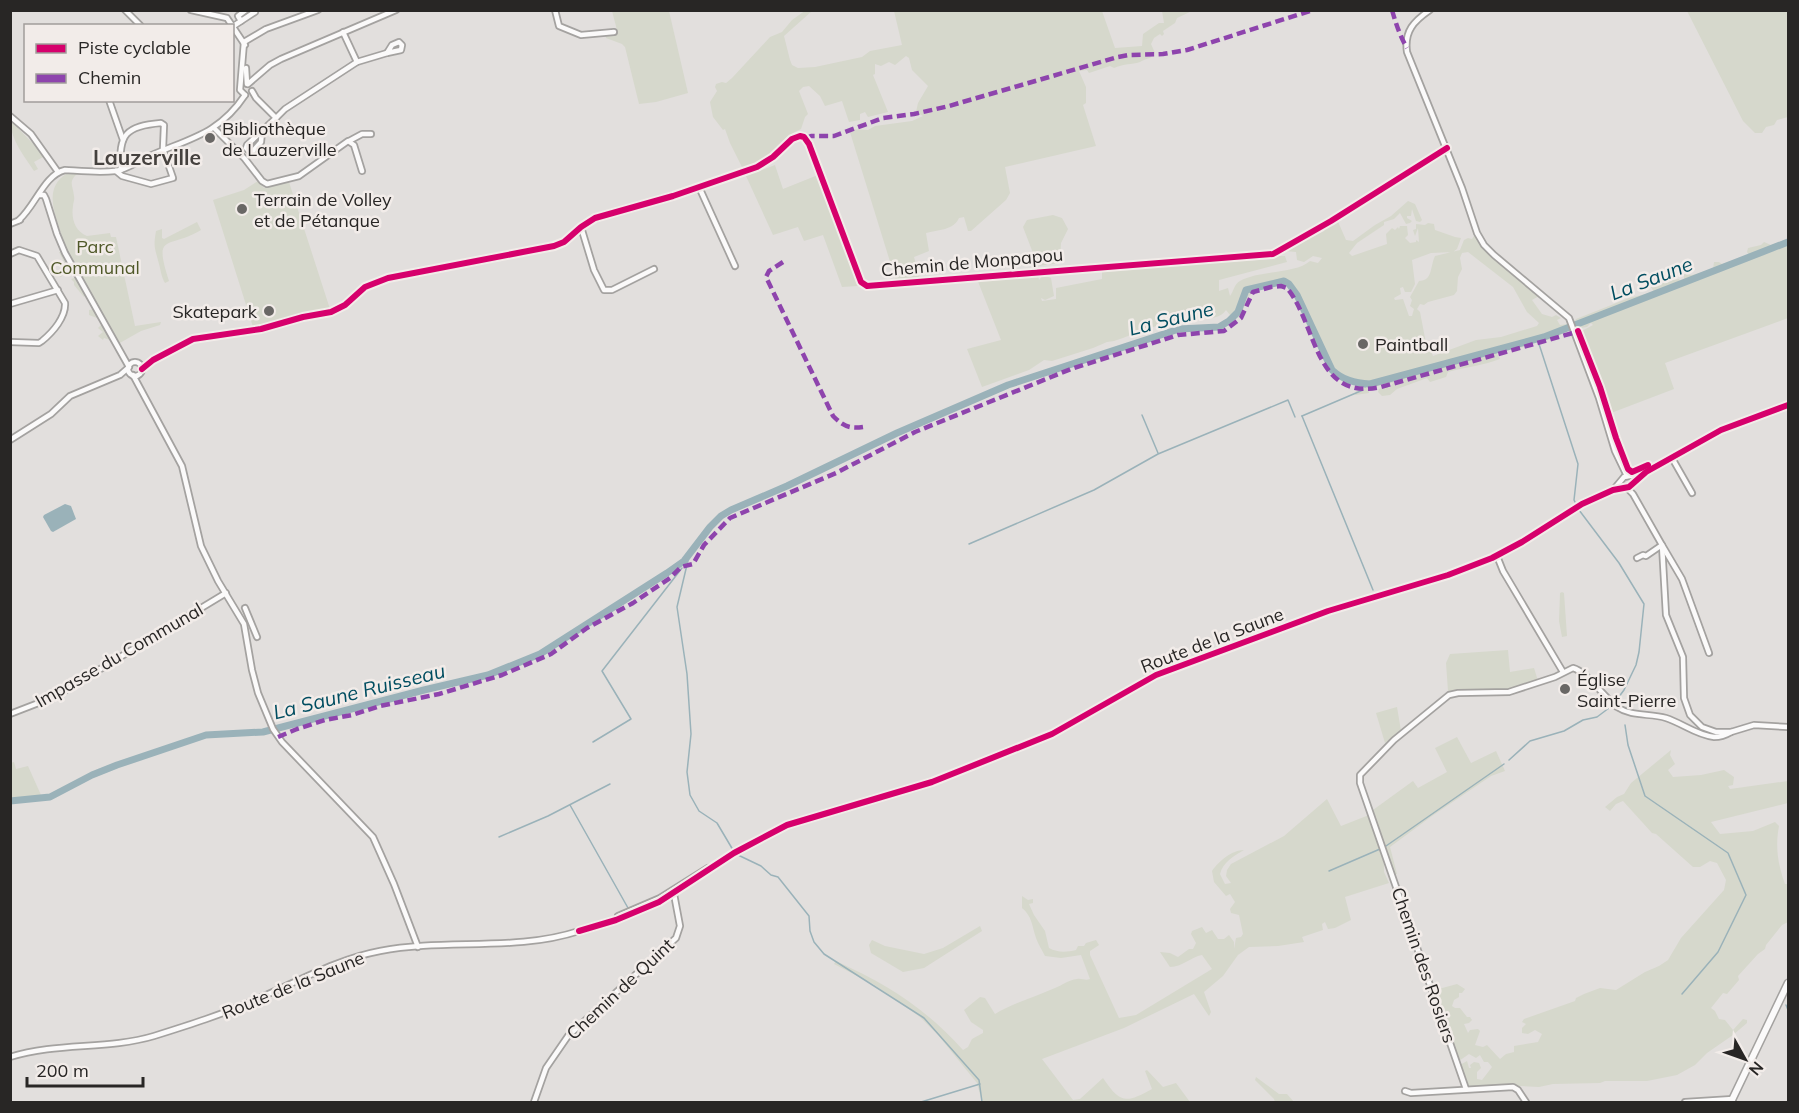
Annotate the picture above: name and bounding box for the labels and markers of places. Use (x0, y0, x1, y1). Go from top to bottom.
place label: Bibliothèque de Lauzerville (222, 117, 337, 161)
marker: Bibliothèque de Lauzerville (203, 131, 217, 145)
place label: Terrain de Volley et de Pétanque (254, 188, 392, 232)
marker: Terrain de Volley et de Pétanque (235, 202, 249, 216)
place label: Skatepark (172, 300, 258, 323)
marker: Skatepark (262, 304, 276, 318)
place label: Paintball (1375, 333, 1448, 356)
marker: Paintball (1356, 337, 1370, 351)
place label: Église Saint-Pierre (1577, 668, 1676, 712)
marker: Église Saint-Pierre (1558, 682, 1572, 696)

